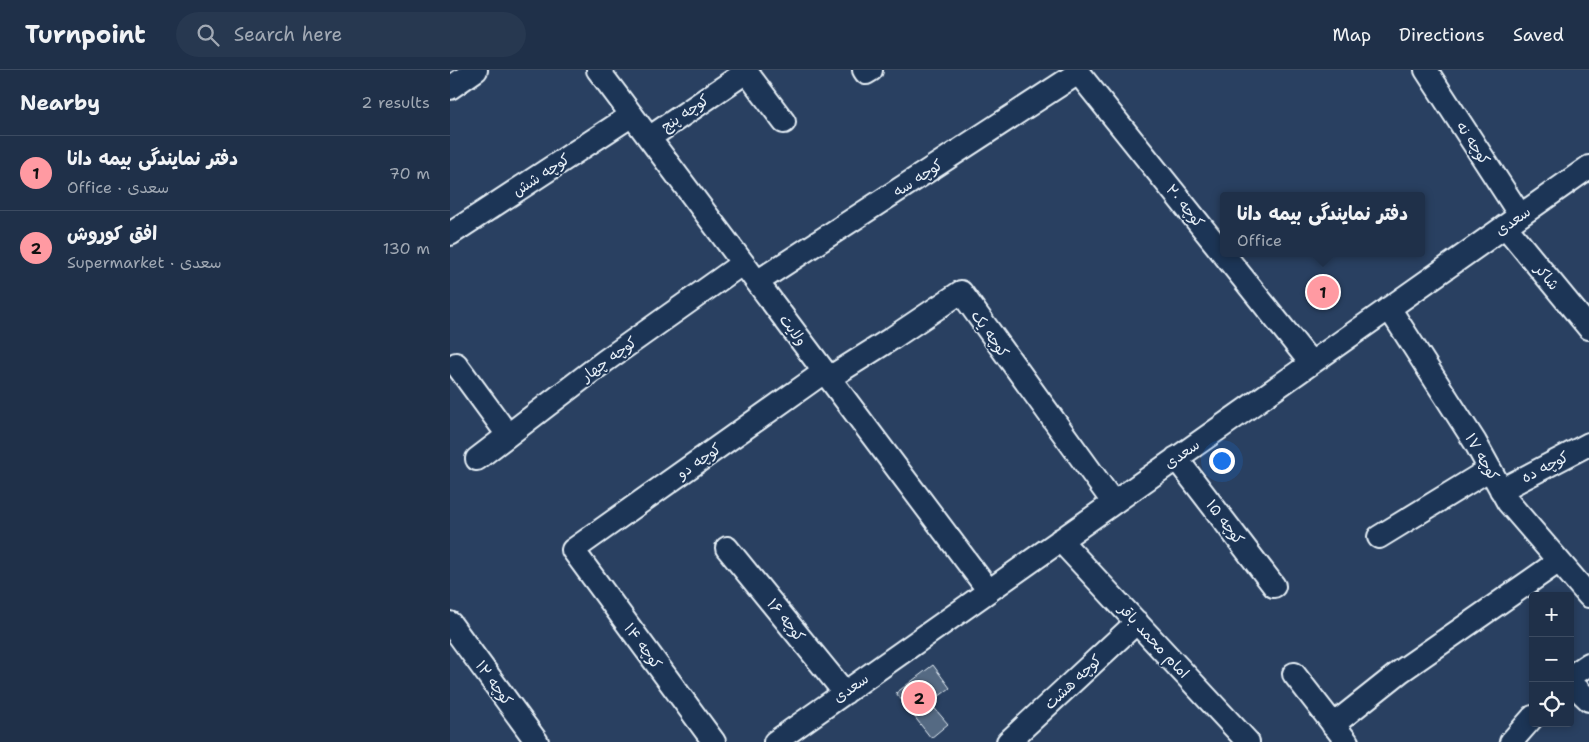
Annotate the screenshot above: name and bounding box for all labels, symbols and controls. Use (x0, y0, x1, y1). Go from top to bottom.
search box (176, 12, 526, 57)
text: Turnpoint (25, 19, 146, 51)
icon: search (194, 21, 222, 49)
text: Search here (234, 22, 342, 47)
text: Map (1333, 23, 1371, 47)
text: Directions (1399, 23, 1485, 47)
text: Saved (1513, 23, 1564, 47)
text: Nearby (20, 89, 100, 117)
street label: کوچه پنج (657, 90, 713, 136)
text: 2 results (361, 92, 430, 113)
street label: کوچه نه (1451, 117, 1495, 169)
text: دفتر نمایندگی بیمه دانا (67, 146, 238, 171)
street label: کوچه شش (508, 149, 574, 201)
street label: کوچه سه (889, 155, 947, 201)
text: 1 (32, 163, 40, 184)
text: 70 m (389, 163, 430, 184)
text: Office · سعدی (67, 177, 169, 198)
street label: کوچه ۲۰ (1161, 180, 1209, 232)
popup (1220, 192, 1425, 257)
text: دفتر نمایندگی بیمه دانا (1237, 201, 1408, 226)
street label: سعدی (1491, 202, 1535, 240)
text: افق کوروش (67, 221, 157, 246)
text: Office (1237, 230, 1282, 251)
text: 2 (30, 238, 42, 259)
text: 130 m (383, 238, 430, 259)
text: Supermarket · سعدی (67, 252, 222, 273)
street label: شاکر (1529, 258, 1564, 294)
pin: 1 (1307, 273, 1339, 311)
street label: کوچه یک (967, 306, 1013, 362)
street label: ولایت (775, 310, 811, 350)
street label: کوچه چهار (576, 332, 641, 387)
street label: کوچه ۱۷ (1460, 430, 1504, 484)
street label: سعدی (1160, 435, 1204, 473)
street label: کوچه دو (672, 439, 725, 484)
street label: کوچه ده (1518, 447, 1572, 487)
your location (1209, 448, 1235, 474)
street label: کوچه ۱۵ (1202, 495, 1248, 549)
map controls (1529, 592, 1574, 727)
button: + (1529, 592, 1574, 637)
street label: کوچه ۱۶ (762, 594, 810, 646)
street label: امام محمد باقر (1112, 598, 1194, 683)
street label: کوچه ۱۴ (620, 619, 666, 673)
button: − (1529, 637, 1574, 682)
street label: کوچه هشت (1040, 650, 1106, 714)
street label: کوچه ۱۲ (471, 656, 517, 710)
street label: سعدی (829, 669, 873, 707)
pin: 2 (903, 679, 935, 717)
button: locate (1529, 682, 1574, 727)

